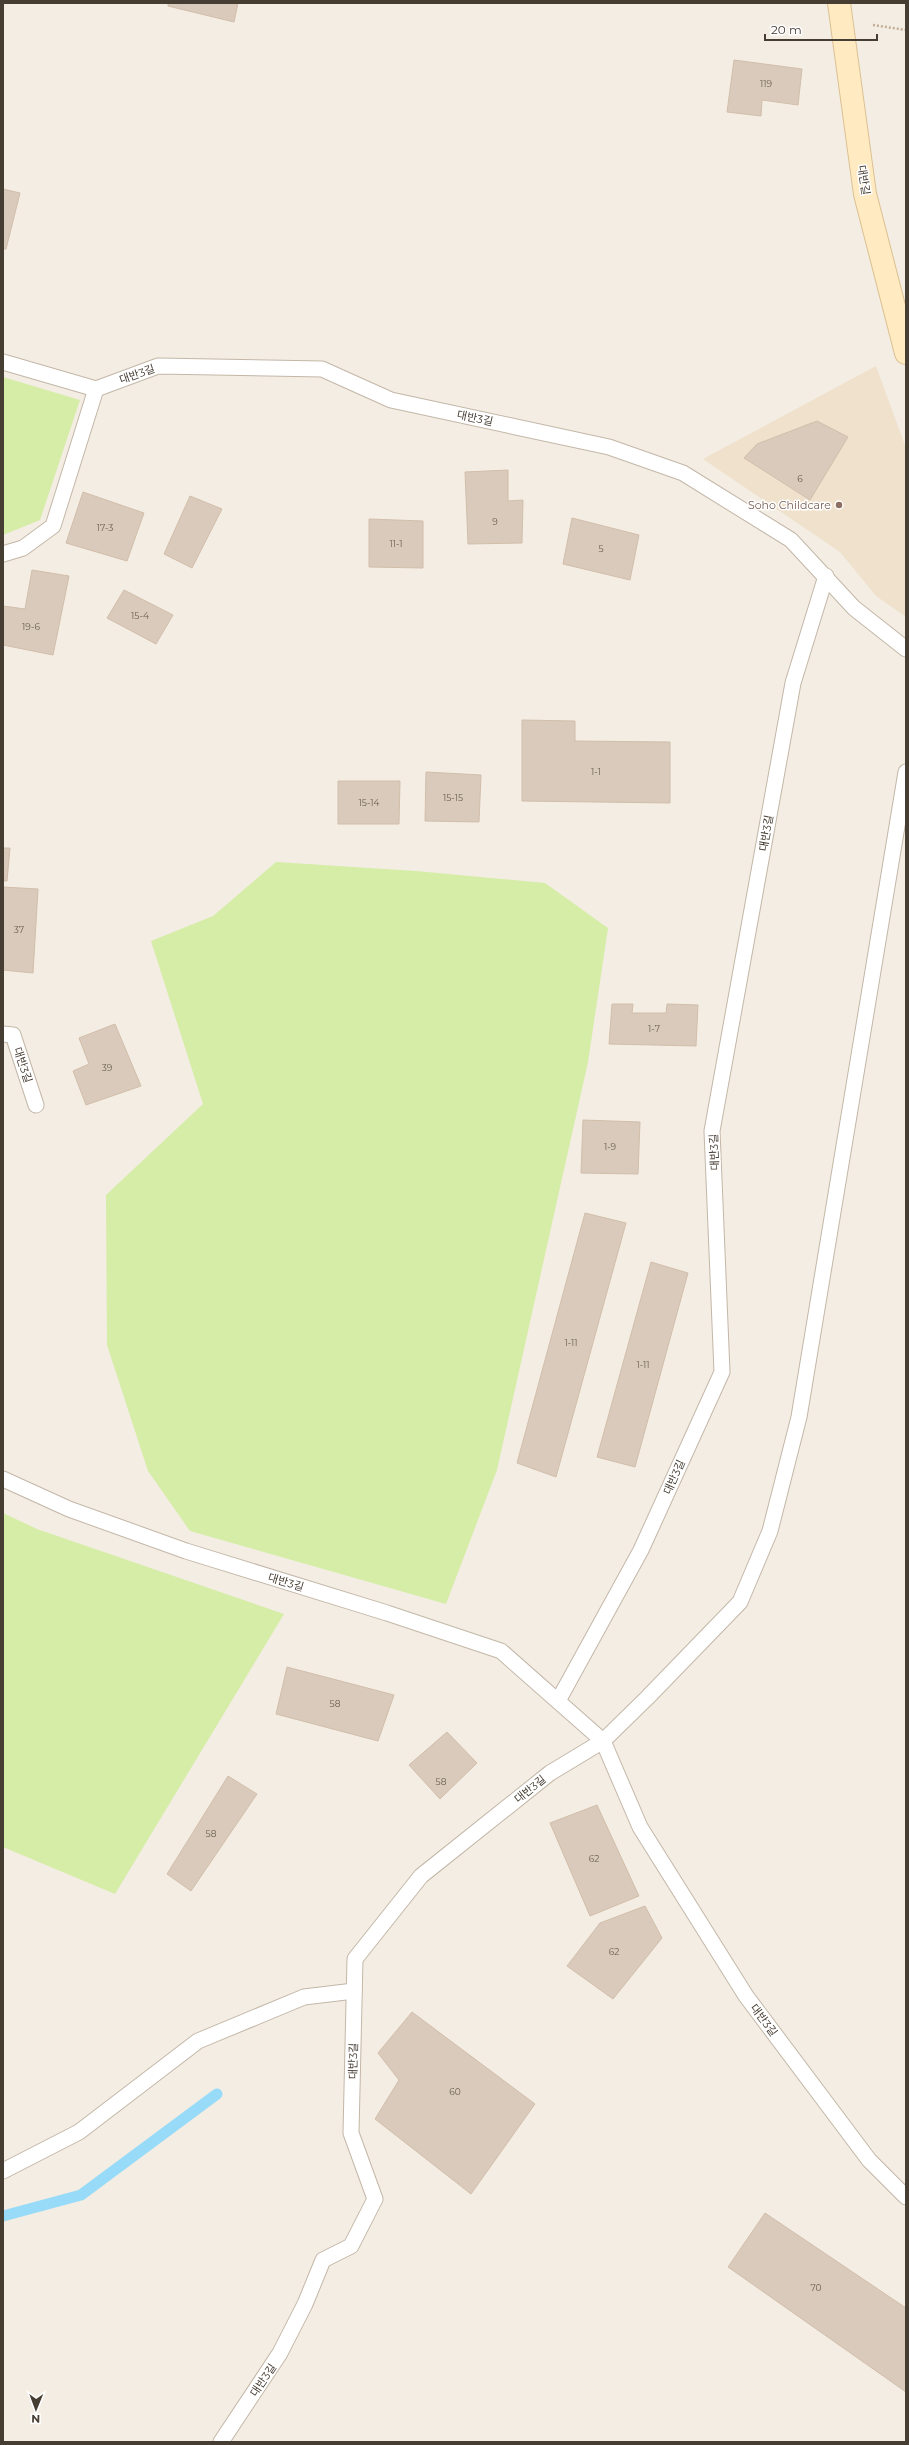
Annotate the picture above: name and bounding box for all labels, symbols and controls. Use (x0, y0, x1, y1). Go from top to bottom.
scale bar (765, 16, 877, 42)
text: 20 m (771, 22, 802, 37)
house number: 119 (760, 78, 773, 89)
street label: 대반길 (855, 164, 873, 196)
street label: 대반3길 (117, 361, 157, 387)
street label: 대반3길 (456, 407, 494, 429)
house number: 6 (797, 473, 803, 484)
place label: Soho Childcare (748, 498, 831, 512)
marker: Soho Childcare (834, 500, 844, 510)
house number: 9 (492, 516, 498, 527)
house number: 17-3 (97, 522, 113, 533)
house number: 11-1 (389, 538, 403, 549)
house number: 5 (598, 543, 604, 554)
house number: 15-4 (131, 610, 149, 621)
house number: 19-6 (22, 621, 40, 632)
house number: 1-1 (591, 766, 601, 777)
house number: 15-15 (443, 792, 463, 803)
house number: 15-14 (359, 797, 379, 808)
street label: 대반3길 (756, 814, 776, 852)
house number: 37 (14, 924, 24, 935)
house number: 1-7 (648, 1023, 660, 1034)
street label: 대반3길 (11, 1045, 35, 1085)
house number: 39 (102, 1062, 113, 1073)
street label: 대반3길 (706, 1133, 722, 1171)
house number: 1-9 (604, 1141, 617, 1152)
house number: 1-11 (564, 1337, 578, 1348)
house number: 1-11 (636, 1359, 650, 1370)
street label: 대반3길 (660, 1457, 688, 1497)
street label: 대반3길 (266, 1570, 306, 1594)
house number: 58 (330, 1698, 341, 1709)
street label: 대반3길 (511, 1772, 549, 1806)
house number: 58 (436, 1776, 447, 1787)
house number: 58 (206, 1828, 217, 1839)
house number: 62 (589, 1853, 599, 1864)
house number: 62 (609, 1946, 619, 1957)
street label: 대반3길 (747, 2001, 781, 2039)
street label: 대반3길 (346, 2043, 360, 2079)
house number: 60 (449, 2086, 461, 2097)
house number: 70 (810, 2282, 822, 2293)
street label: 대반3길 (247, 2361, 279, 2399)
north arrow (16, 2389, 56, 2429)
text: N (31, 2412, 40, 2426)

